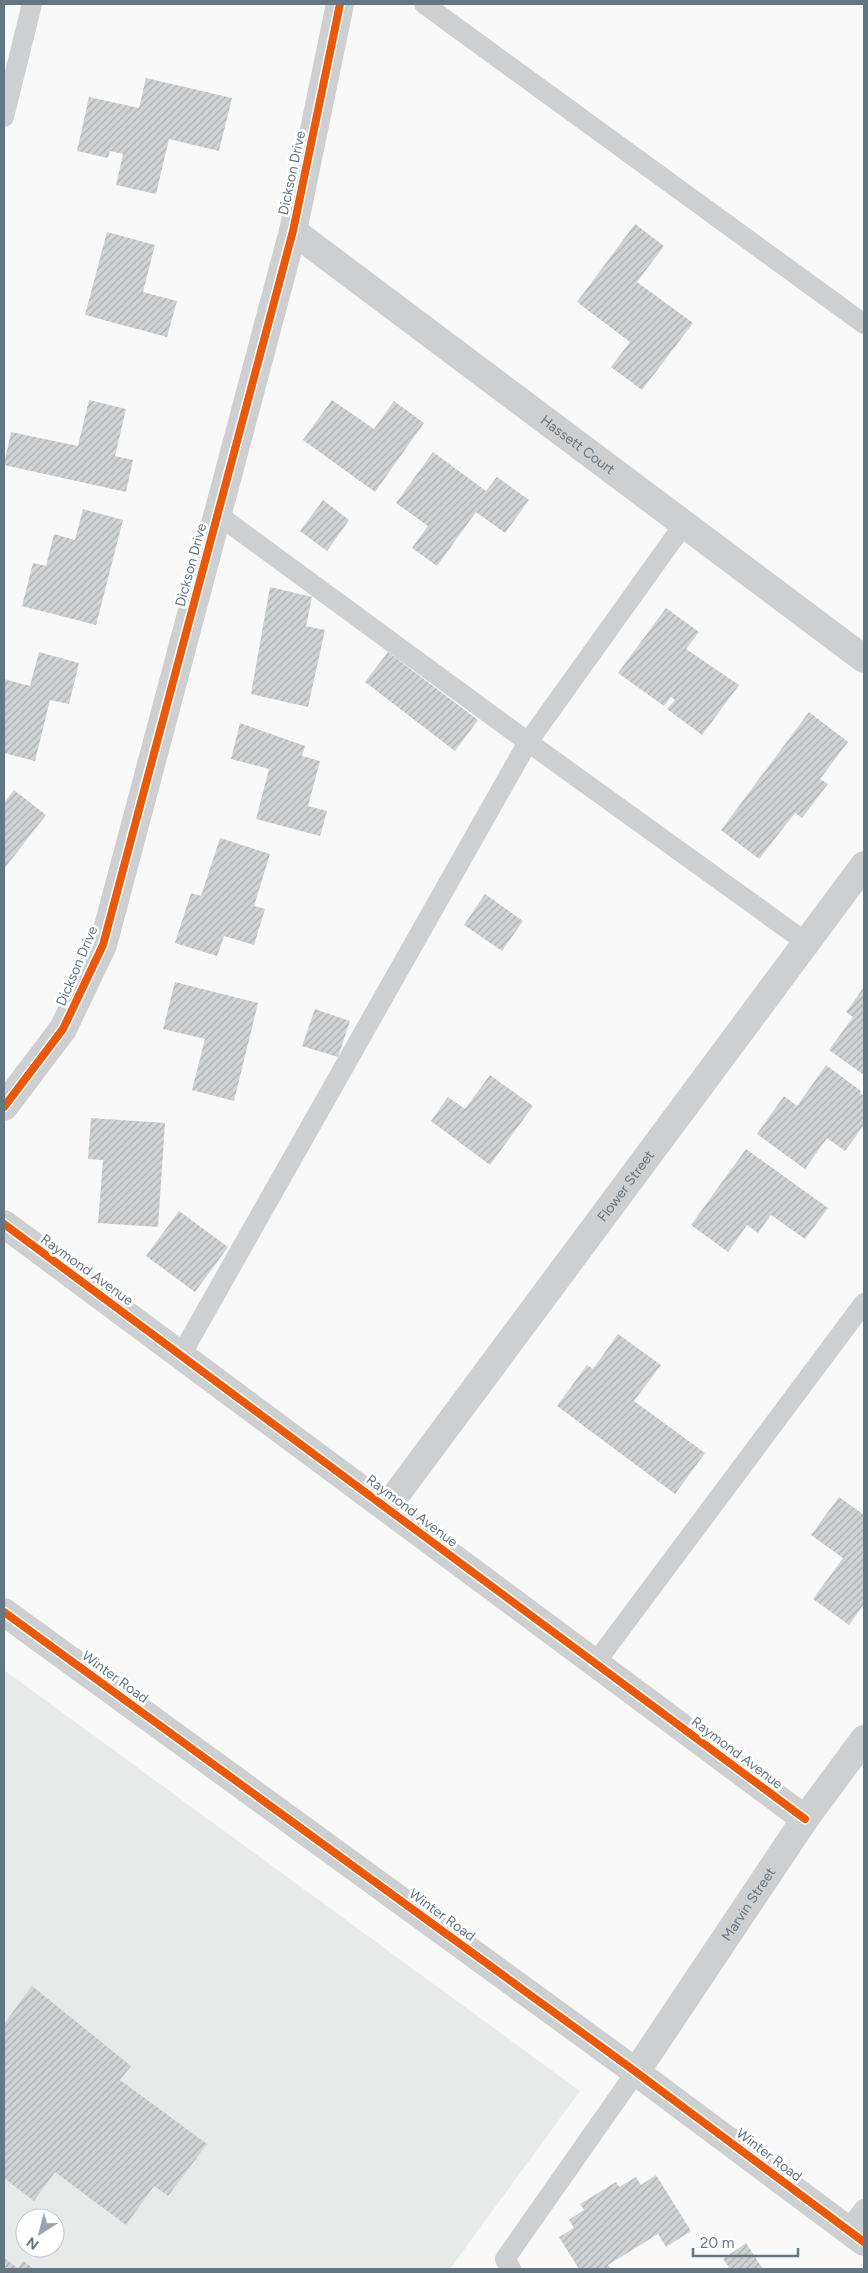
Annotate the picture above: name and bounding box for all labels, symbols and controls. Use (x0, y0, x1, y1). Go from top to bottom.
street label: Dickson Drive (275, 129, 309, 217)
street label: Hassett Court (537, 411, 618, 478)
street label: Dickson Drive (172, 521, 210, 609)
street label: Dickson Drive (52, 923, 102, 1009)
street label: Flower Street (594, 1147, 658, 1225)
street label: Raymond Avenue (38, 1231, 137, 1309)
street label: Raymond Avenue (363, 1471, 461, 1551)
street label: Winter Road (79, 1647, 151, 1707)
street label: Raymond Avenue (688, 1713, 786, 1793)
street label: Marvin Street (718, 1864, 779, 1944)
street label: Winter Road (406, 1885, 478, 1945)
street label: Winter Road (733, 2125, 805, 2185)
north arrow (15, 2208, 65, 2258)
scale bar (693, 2226, 798, 2258)
text: N (23, 2233, 42, 2253)
text: 20 m (700, 2234, 734, 2252)

